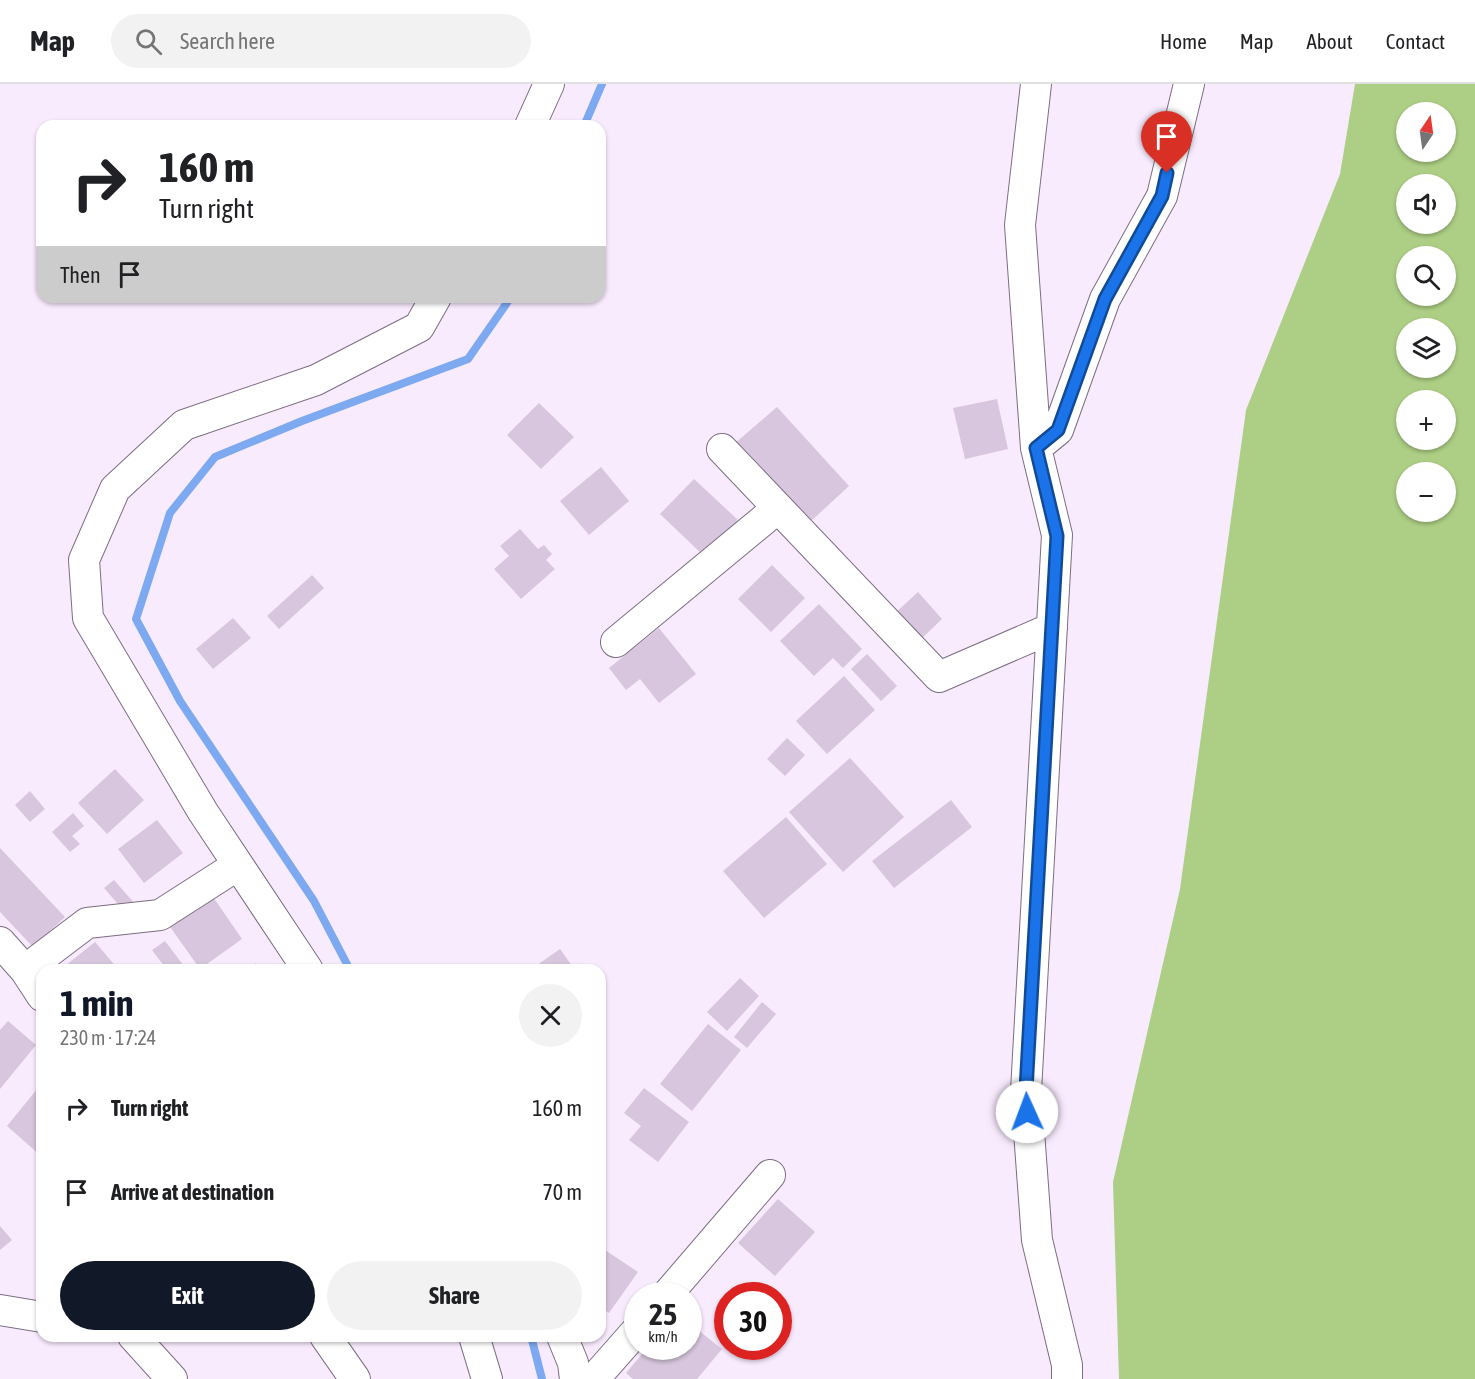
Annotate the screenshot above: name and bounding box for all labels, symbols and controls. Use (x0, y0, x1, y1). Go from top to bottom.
search box (111, 14, 531, 68)
text: Map (30, 25, 75, 57)
icon: search (132, 25, 165, 58)
text: Search here (180, 28, 275, 54)
text: Home (1160, 29, 1207, 53)
text: Map (1240, 29, 1274, 53)
text: About (1307, 29, 1353, 53)
text: Contact (1386, 29, 1445, 53)
north arrow (1396, 102, 1456, 162)
map controls (1396, 102, 1456, 522)
pin (1141, 111, 1192, 173)
icon: arrive (1150, 120, 1183, 153)
text: 160 m (159, 143, 254, 191)
icon: right (60, 144, 138, 222)
button: sound (1396, 174, 1456, 234)
text: Turn right (159, 193, 254, 224)
button: search (1396, 246, 1456, 306)
icon: arrive (113, 258, 146, 291)
text: Then (60, 262, 101, 288)
button: layers (1396, 318, 1456, 378)
button: + (1396, 390, 1456, 450)
button: − (1396, 462, 1456, 522)
text: 1 min (60, 982, 134, 1024)
button: close (519, 984, 582, 1047)
text: 230 m · 17:24 (60, 1026, 156, 1049)
position arrow (995, 1080, 1059, 1144)
icon: right (60, 1092, 93, 1125)
text: Turn right (111, 1095, 188, 1121)
text: 160 m (532, 1095, 582, 1121)
icon: arrive (60, 1176, 93, 1209)
text: Arrive at destination (111, 1179, 274, 1205)
text: 70 m (542, 1179, 582, 1205)
button: Exit (60, 1261, 315, 1330)
button: Share (327, 1261, 582, 1330)
speed limit sign: 30 (714, 1282, 792, 1360)
text: 25 (649, 1297, 677, 1331)
text: km/h (648, 1328, 678, 1345)

